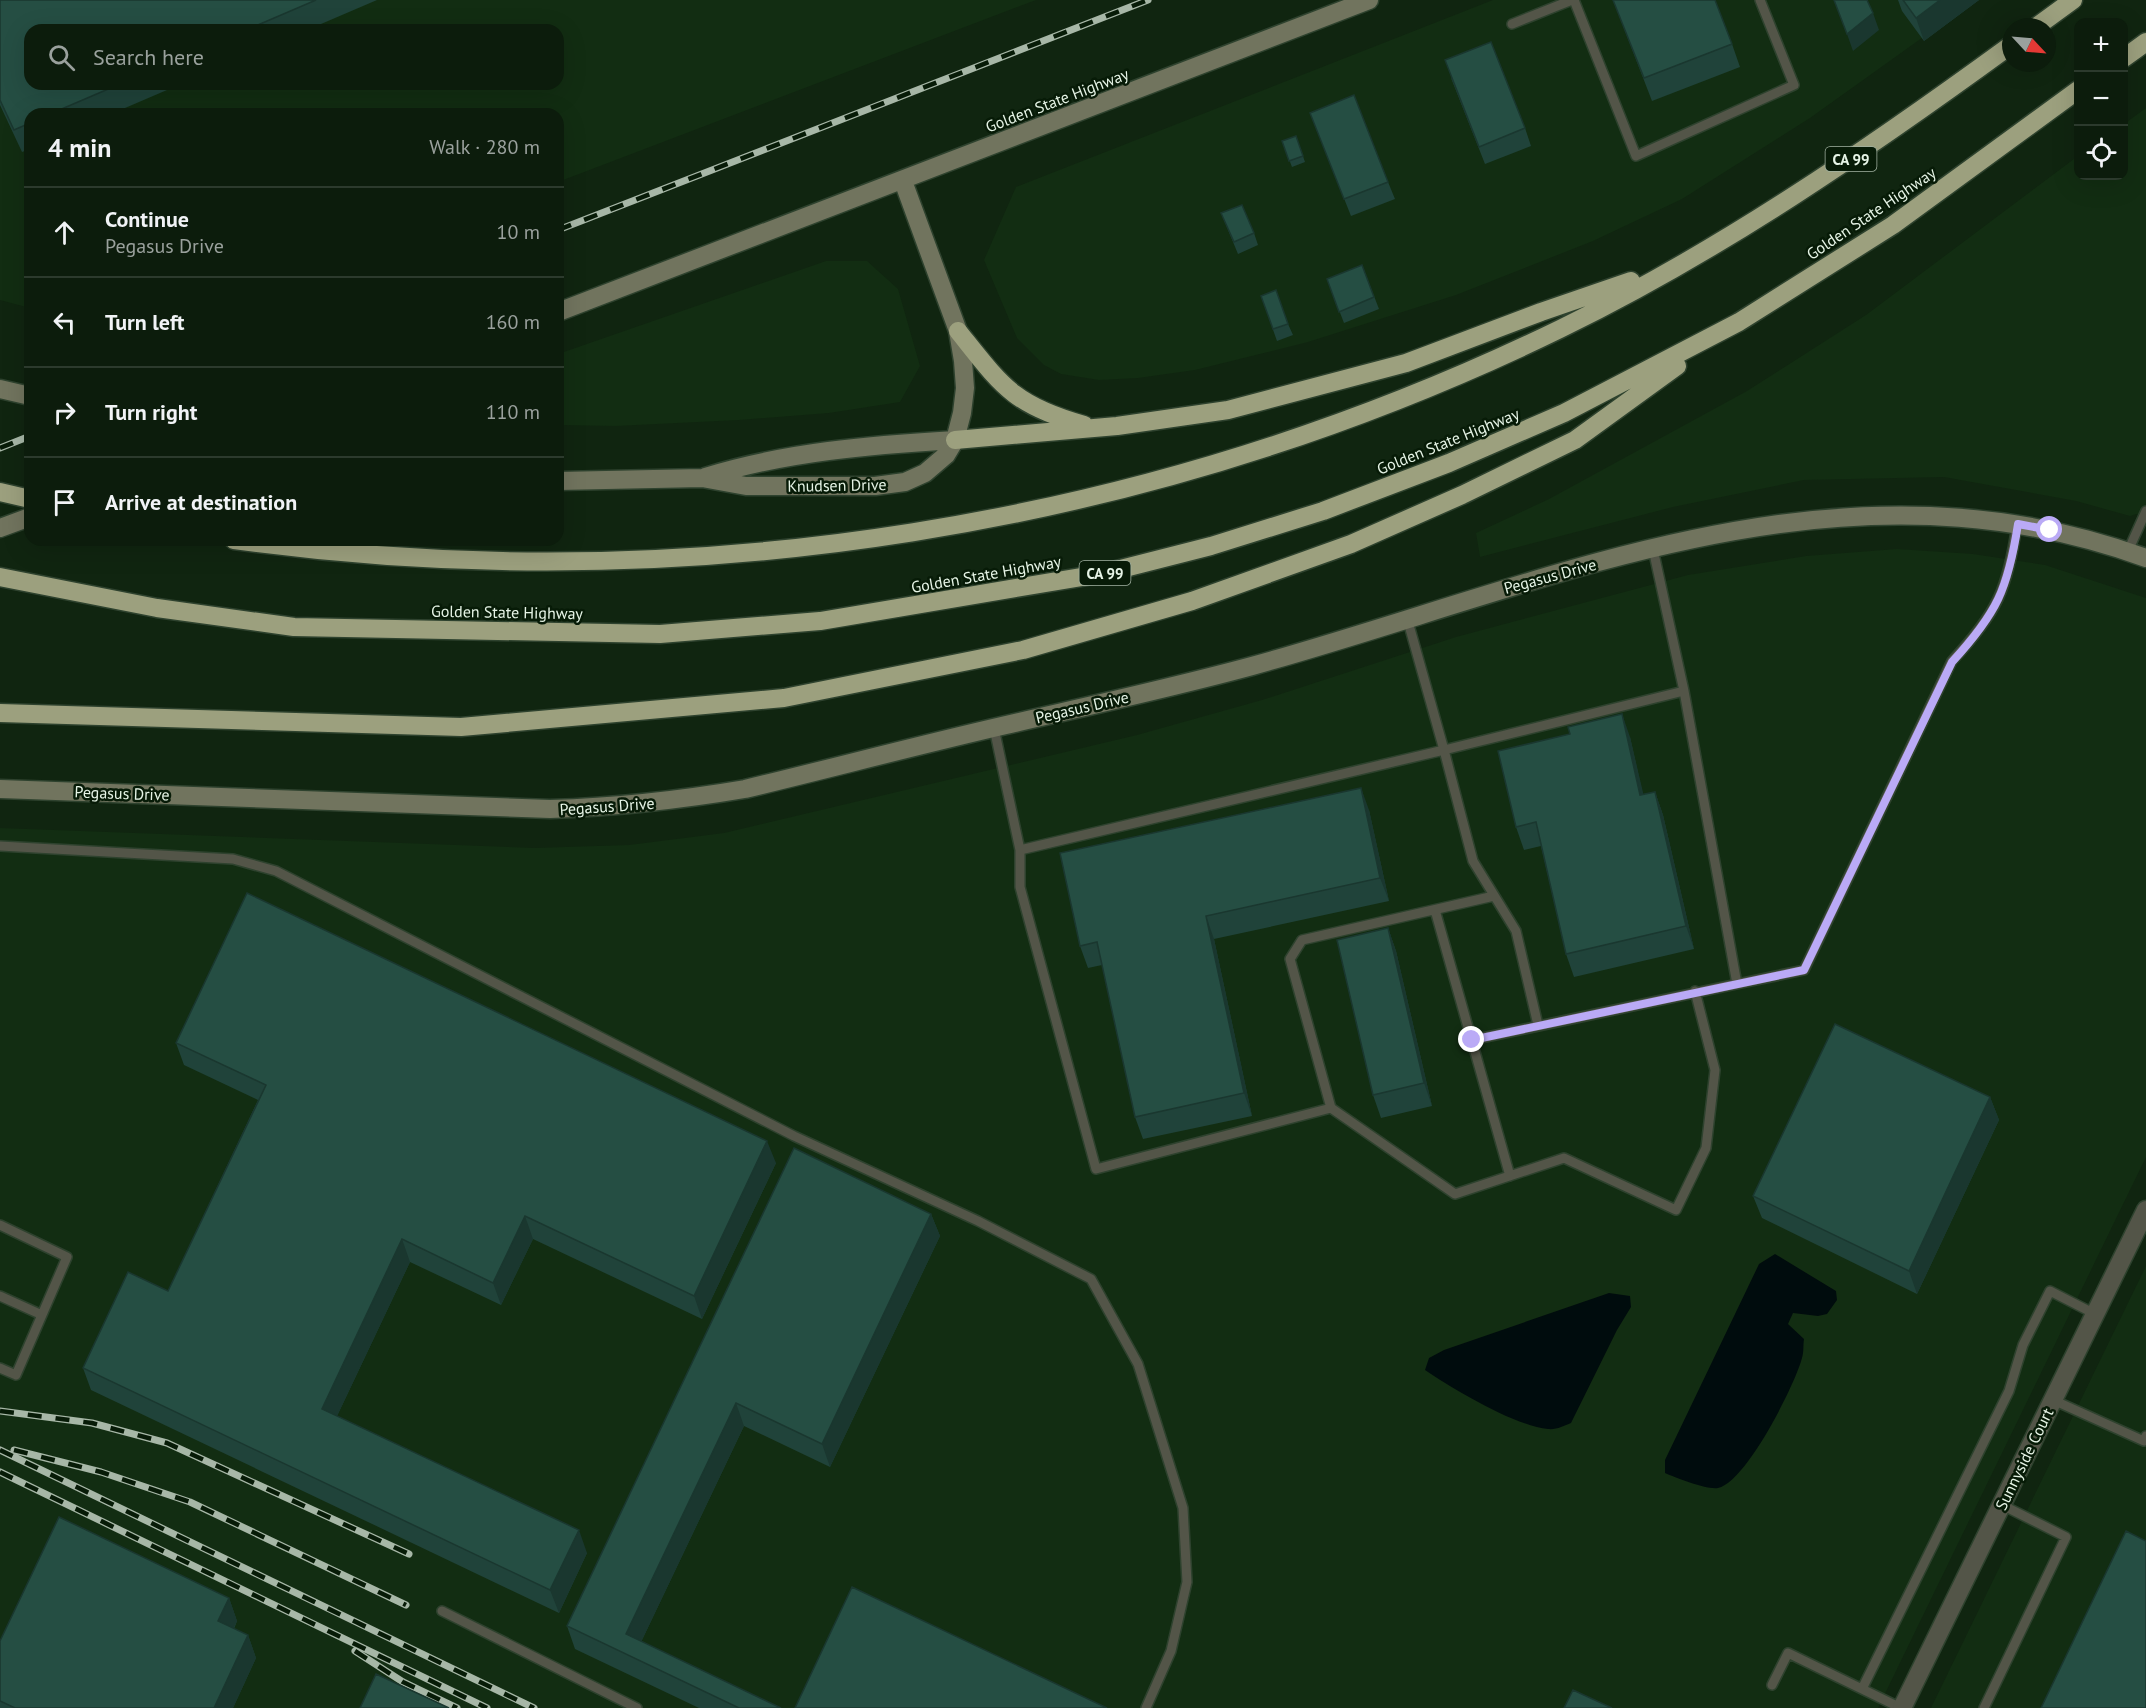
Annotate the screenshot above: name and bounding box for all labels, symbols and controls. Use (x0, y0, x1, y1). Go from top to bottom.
north arrow (2002, 18, 2056, 72)
map controls (2074, 18, 2128, 180)
button: + (2074, 18, 2128, 72)
search box (24, 24, 564, 90)
icon: search (45, 41, 78, 74)
text: Search here (93, 43, 204, 71)
street label: Golden State Highway (983, 63, 1132, 137)
button: − (2074, 72, 2128, 126)
button: locate (2074, 126, 2128, 180)
text: 4 min (48, 131, 111, 164)
text: Walk · 280 m (429, 134, 540, 160)
road number: CA 99 (1826, 147, 1876, 171)
street label: Golden State Highway (1802, 162, 1940, 264)
text: Continue (105, 205, 189, 233)
icon: ahead (48, 216, 81, 249)
text: 10 m (497, 219, 540, 245)
text: Pegasus Drive (105, 233, 224, 259)
icon: left (48, 306, 81, 339)
text: Turn left (105, 308, 185, 336)
text: 160 m (486, 309, 540, 335)
icon: right (48, 396, 81, 429)
text: Turn right (105, 398, 197, 426)
text: 110 m (486, 399, 540, 425)
street label: Golden State Highway (1374, 403, 1523, 479)
street label: Knudsen Drive (787, 474, 887, 496)
icon: arrive (48, 486, 81, 519)
text: Arrive at destination (105, 488, 297, 516)
route start (2036, 516, 2062, 542)
street label: Golden State Highway (909, 551, 1063, 597)
street label: Pegasus Drive (1501, 554, 1599, 598)
road number: CA 99 (1080, 561, 1130, 585)
street label: Golden State Highway (431, 601, 584, 623)
street label: Pegasus Drive (1033, 687, 1131, 727)
street label: Pegasus Drive (74, 781, 170, 805)
street label: Pegasus Drive (559, 793, 655, 819)
route end (1458, 1026, 1484, 1052)
street label: Sunnyside Court (1991, 1404, 2058, 1513)

